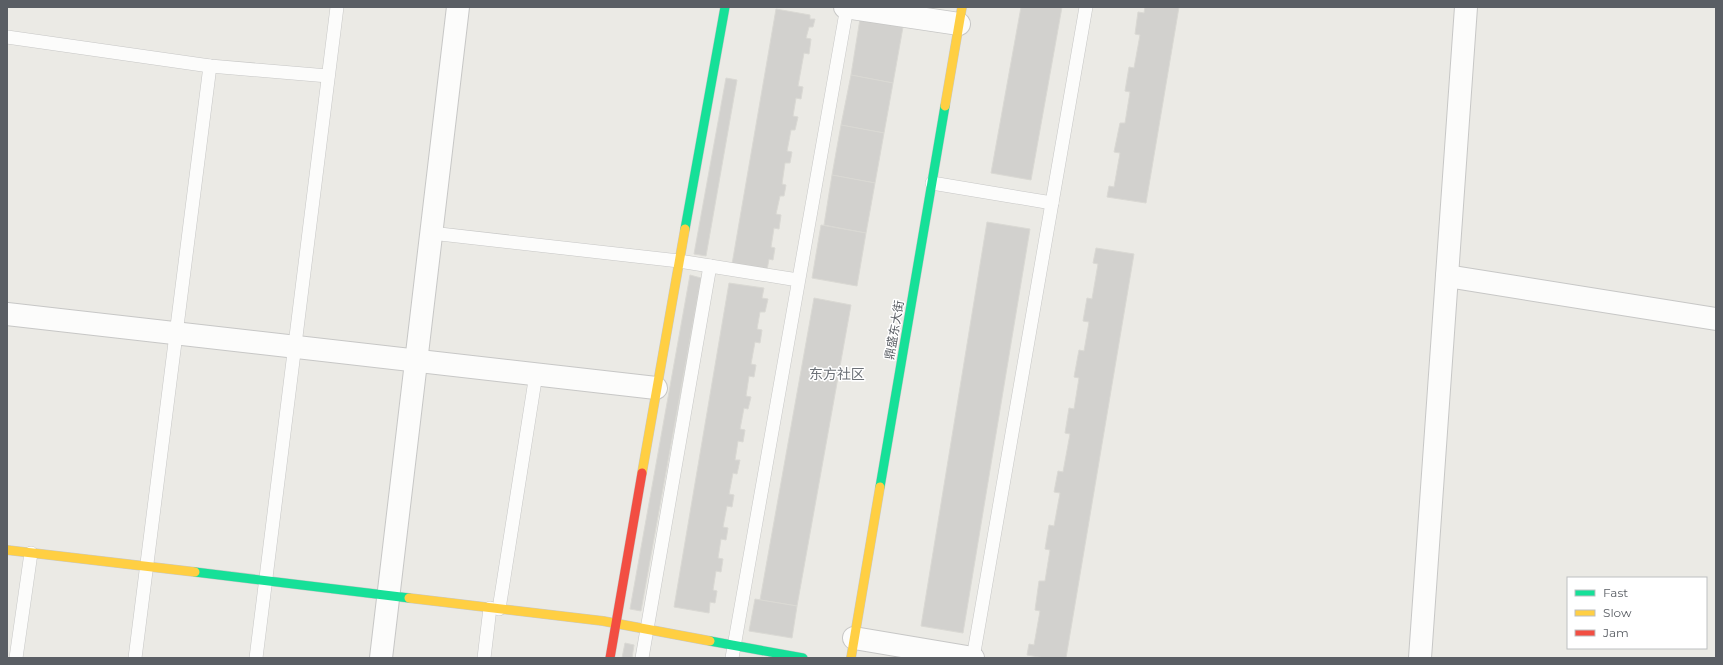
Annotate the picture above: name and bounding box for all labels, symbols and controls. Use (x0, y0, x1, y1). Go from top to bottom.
street label: 鼎盛东大街 (881, 299, 907, 361)
district label: 东方社区 (809, 365, 865, 383)
legend (1567, 577, 1707, 649)
text: Fast (1603, 585, 1628, 600)
text: Slow (1603, 605, 1632, 620)
text: Jam (1602, 625, 1629, 640)

